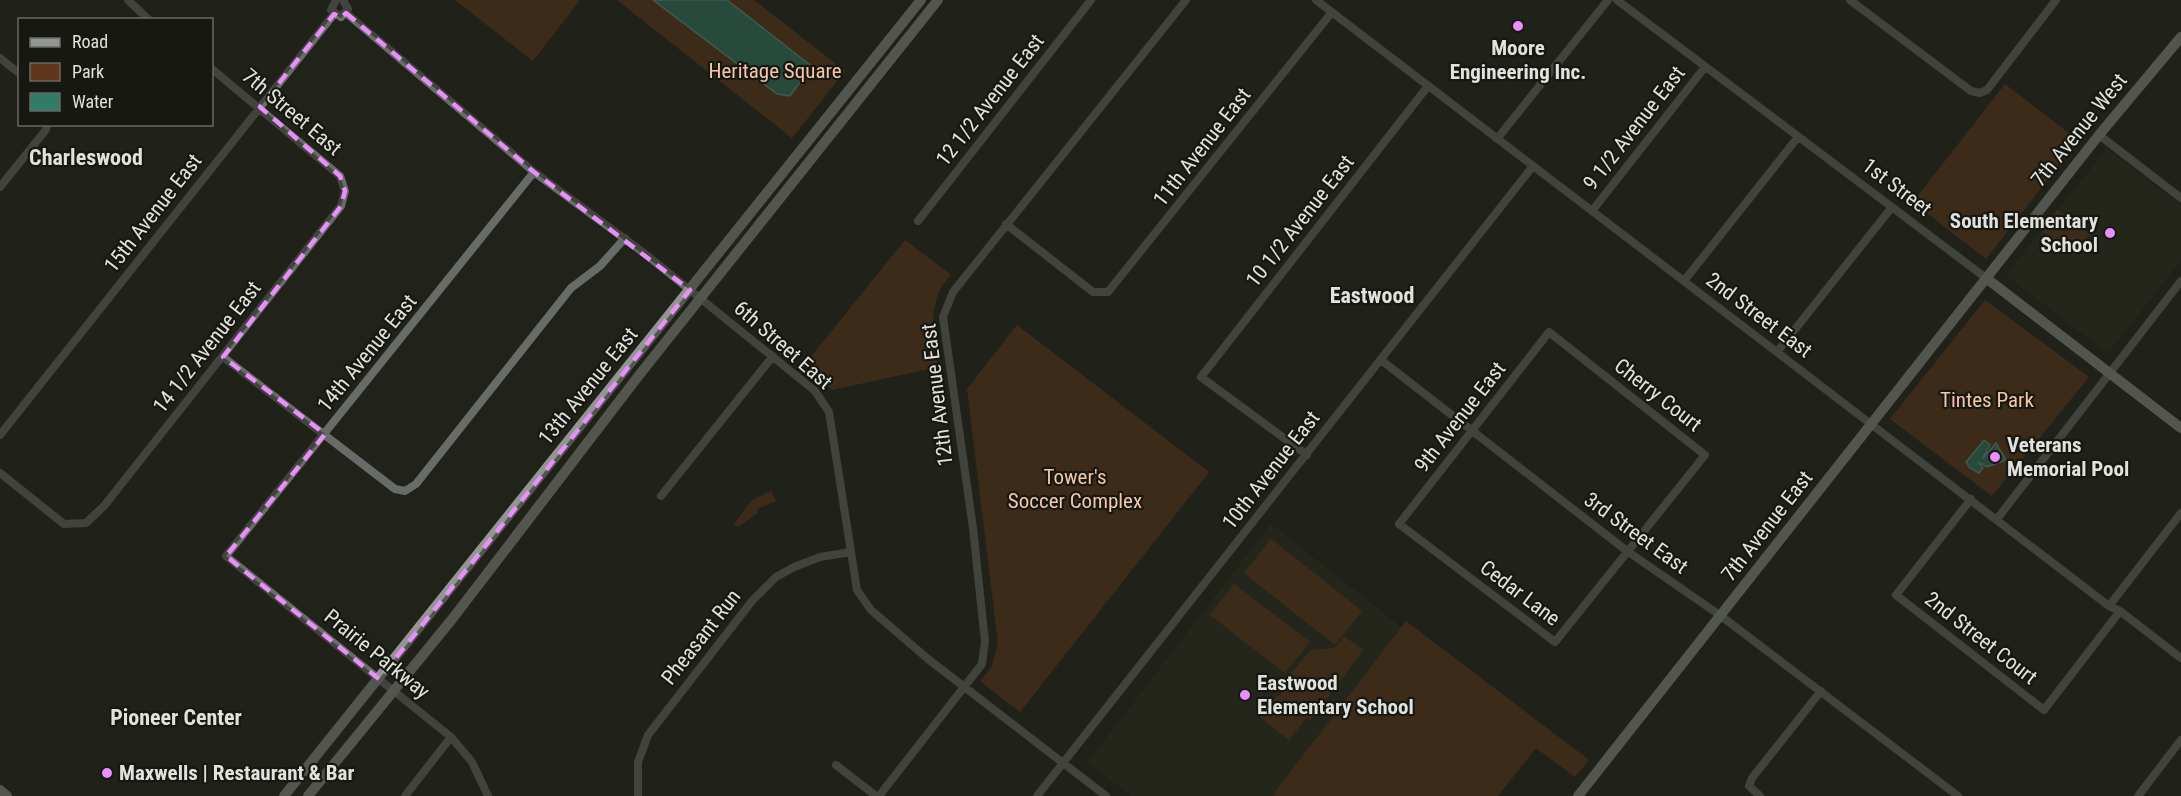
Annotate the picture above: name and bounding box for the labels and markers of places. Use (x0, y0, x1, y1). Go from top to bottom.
marker: Moore Engineering Inc. (1511, 19, 1525, 33)
place label: Moore Engineering Inc. (1450, 36, 1586, 84)
place label: South Elementary School (1950, 209, 2099, 257)
marker: South Elementary School (2103, 226, 2117, 240)
place label: Veterans Memorial Pool (2007, 433, 2129, 481)
marker: Veterans Memorial Pool (1988, 450, 2002, 464)
place label: Eastwood Elementary School (1257, 671, 1414, 719)
marker: Eastwood Elementary School (1238, 688, 1252, 702)
place label: Maxwells | Restaurant & Bar (119, 761, 354, 785)
marker: Maxwells | Restaurant & Bar (100, 766, 114, 780)

